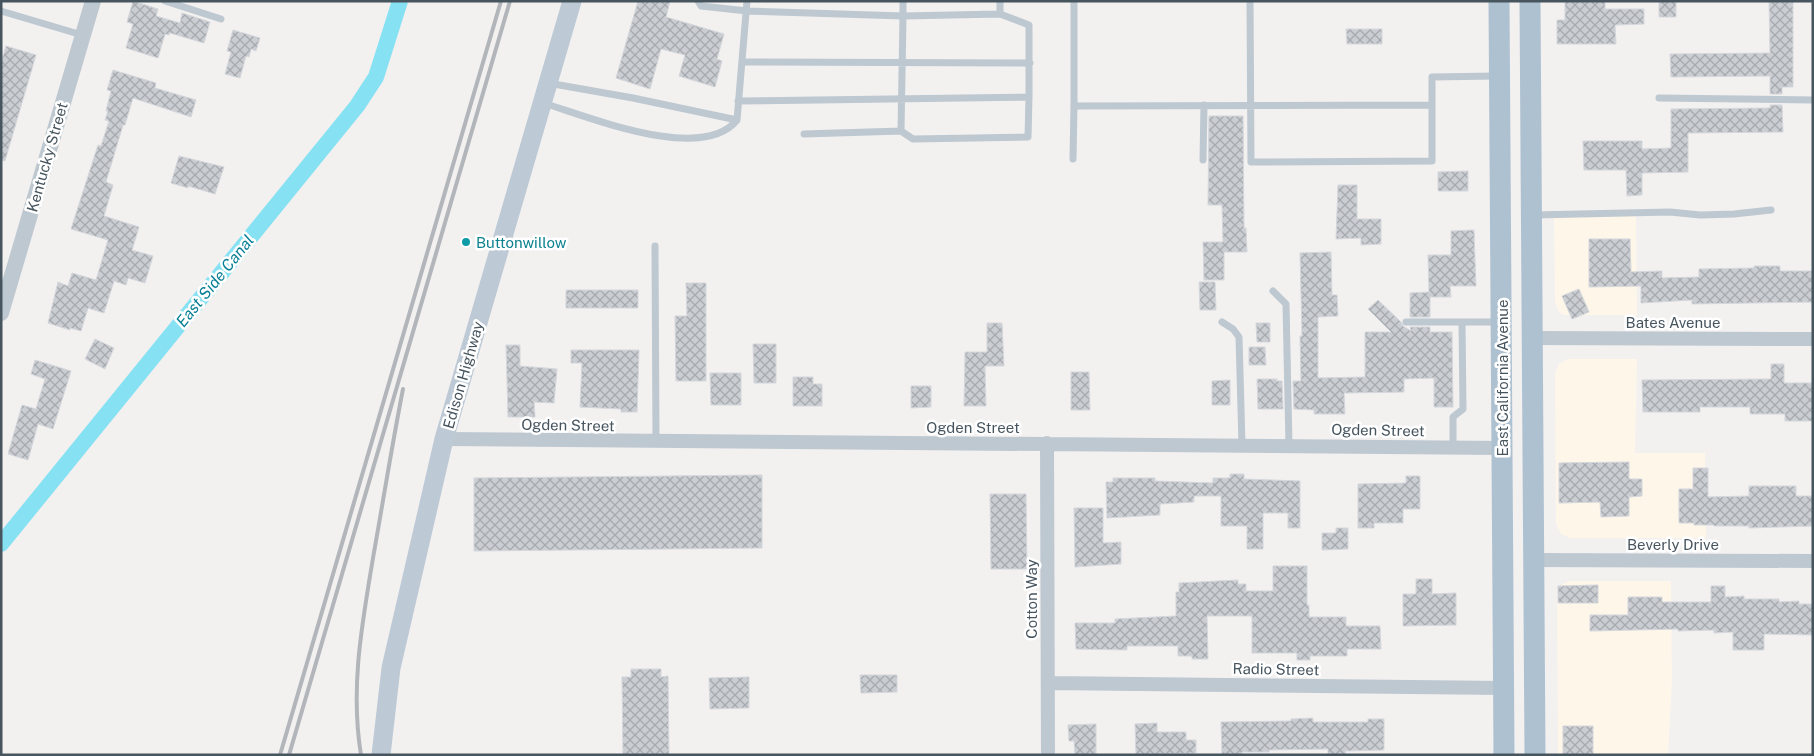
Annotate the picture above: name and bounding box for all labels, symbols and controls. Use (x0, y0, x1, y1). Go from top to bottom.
street label: Kentucky Street (23, 100, 71, 214)
water label: East Side Canal (172, 231, 258, 331)
place label: Buttonwillow (476, 234, 567, 251)
marker: Buttonwillow (460, 236, 472, 248)
street label: East California Avenue (1494, 299, 1511, 457)
street label: Bates Avenue (1626, 314, 1720, 331)
street label: Edison Highway (440, 319, 486, 431)
street label: Ogden Street (521, 416, 615, 434)
street label: Ogden Street (926, 419, 1020, 436)
street label: Ogden Street (1331, 421, 1425, 439)
street label: Beverly Drive (1627, 536, 1719, 553)
street label: Cotton Way (1023, 559, 1040, 639)
street label: Radio Street (1232, 660, 1320, 678)

